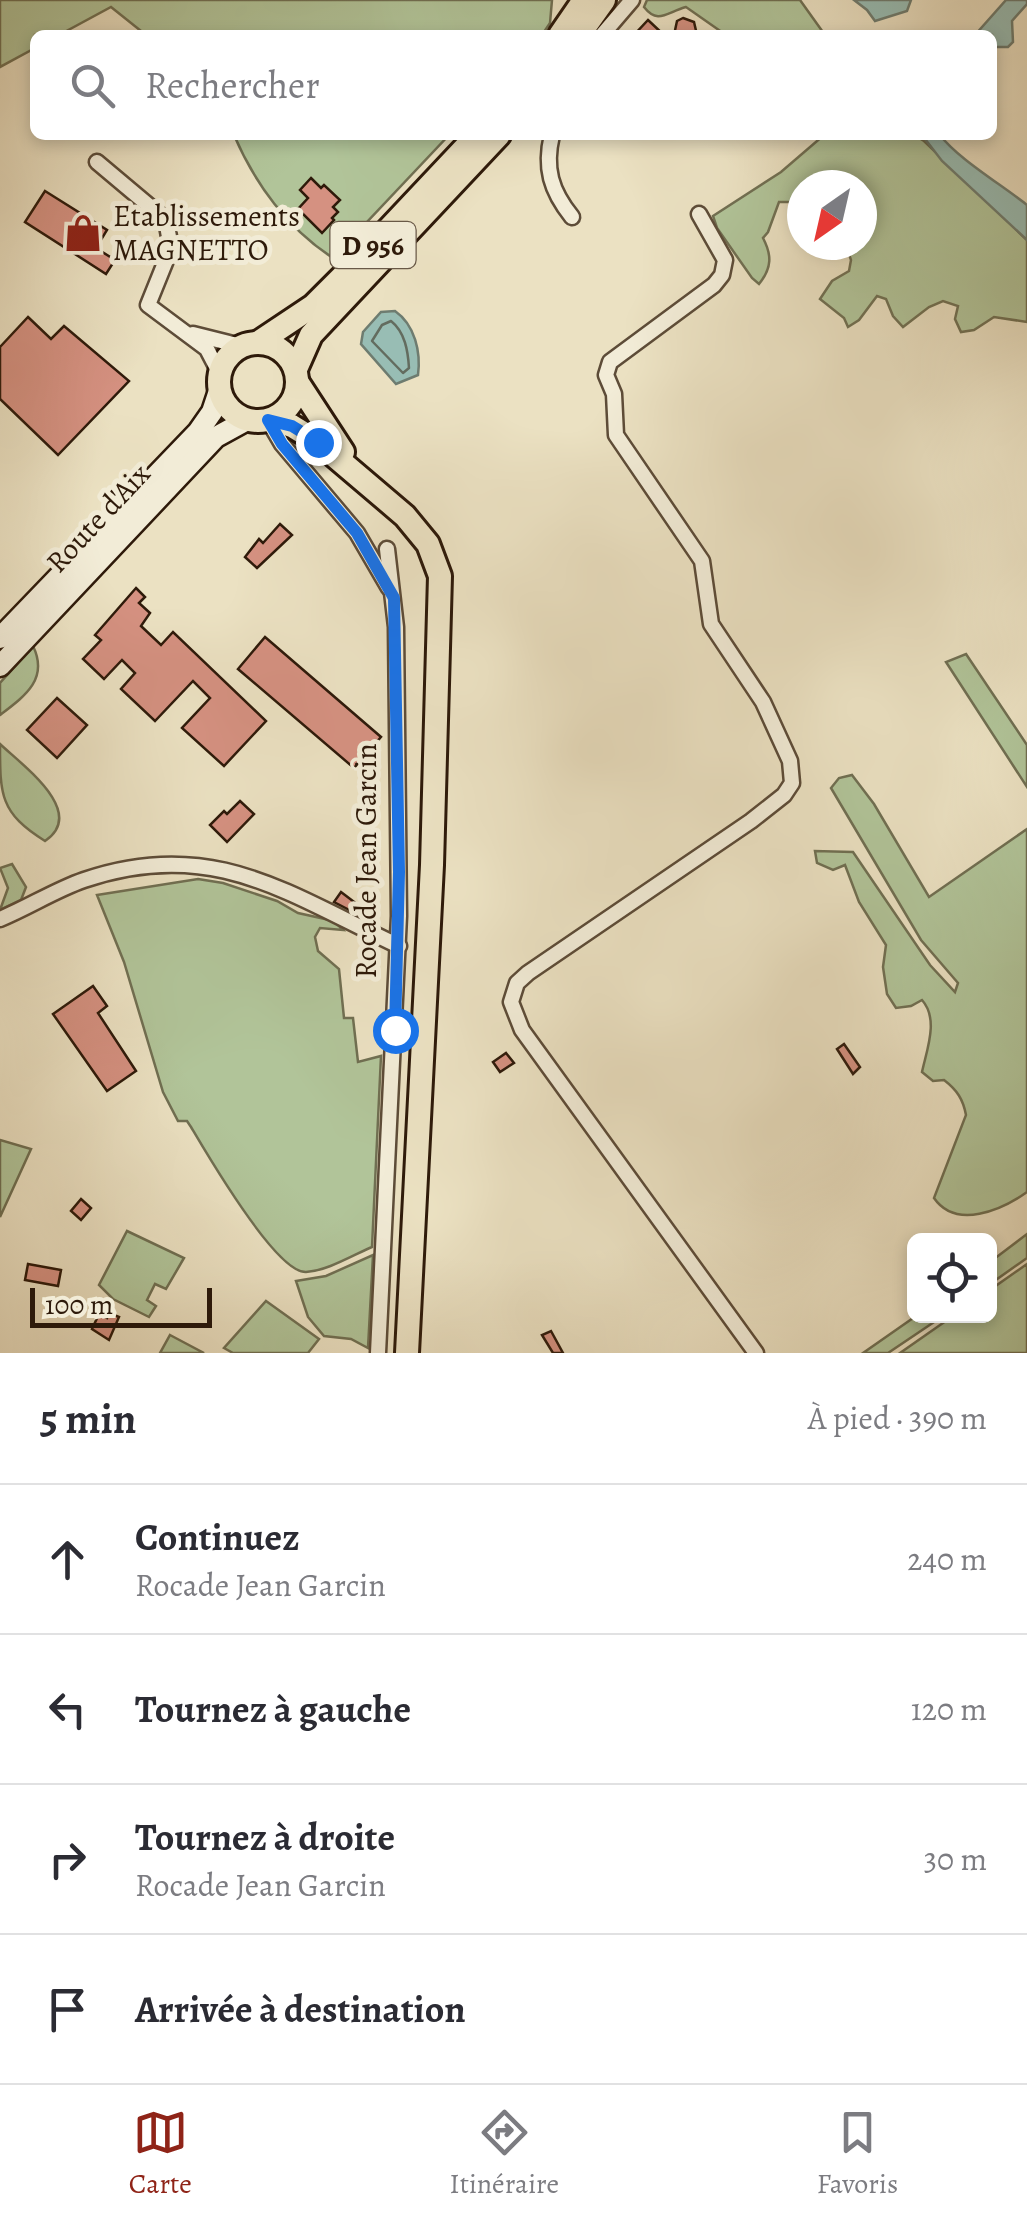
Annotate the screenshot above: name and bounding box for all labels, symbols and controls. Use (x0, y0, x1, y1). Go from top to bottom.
search box (30, 30, 997, 140)
icon: search (65, 58, 120, 113)
text: Rechercher (145, 59, 320, 111)
north arrow (787, 170, 877, 260)
place label: Etablissements MAGNETTO (113, 196, 300, 270)
shop icon: Etablissements MAGNETTO (62, 212, 104, 254)
road number: D 956 (330, 222, 416, 268)
route end (296, 420, 342, 466)
street label: Route d'Aix (37, 455, 159, 581)
street label: Rocade Jean Garcin (346, 743, 386, 979)
route start (373, 1008, 419, 1054)
map controls (907, 1233, 997, 1323)
button: locate (907, 1233, 997, 1323)
scale bar (30, 1283, 212, 1328)
text: 100 m (45, 1286, 113, 1324)
text: 5 min (40, 1390, 136, 1447)
text: À pied · 390 m (808, 1396, 987, 1440)
text: Continuez (135, 1511, 300, 1563)
icon: ahead (40, 1532, 95, 1587)
text: 240 m (907, 1537, 987, 1581)
text: Rocade Jean Garcin (135, 1563, 386, 1607)
icon: left (40, 1682, 95, 1737)
text: Tournez à gauche (135, 1683, 411, 1735)
text: 120 m (911, 1687, 987, 1731)
text: Tournez à droite (135, 1811, 395, 1863)
icon: right (40, 1832, 95, 1887)
text: 30 m (924, 1837, 987, 1881)
text: Rocade Jean Garcin (135, 1863, 386, 1907)
icon: arrive (40, 1982, 95, 2037)
text: Arrivée à destination (135, 1983, 466, 2035)
tab: Carte (129, 2105, 192, 2203)
tab: Itinéraire (450, 2105, 559, 2203)
tab: Favoris (817, 2105, 898, 2203)

